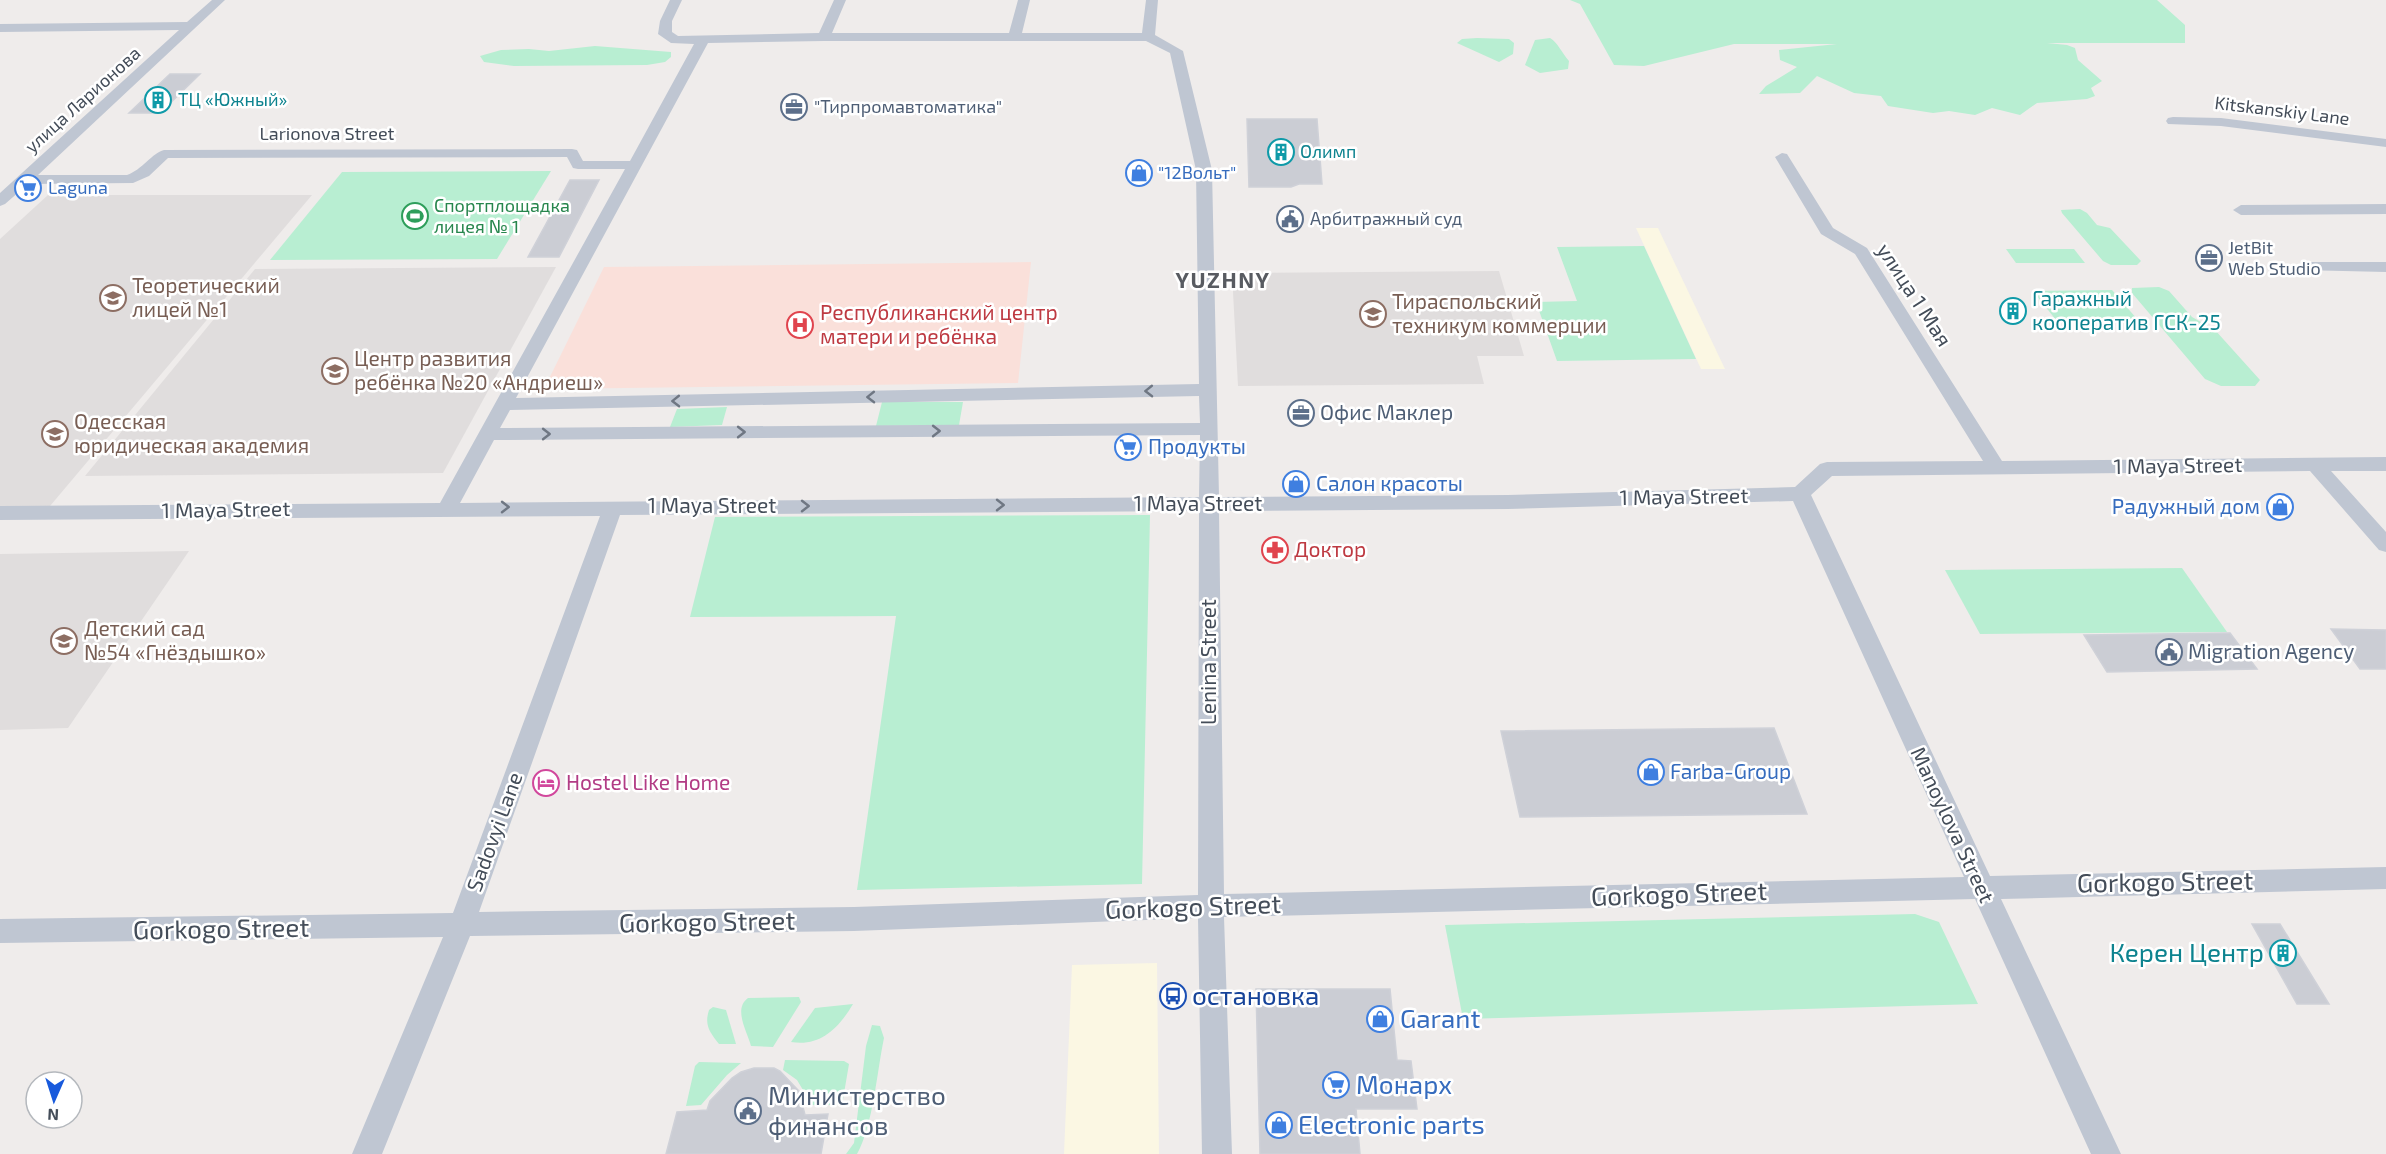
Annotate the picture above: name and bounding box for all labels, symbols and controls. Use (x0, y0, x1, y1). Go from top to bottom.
street label: улица Ларионова (20, 42, 145, 157)
building icon: ТЦ «Южный» (143, 85, 173, 115)
place label: ТЦ «Южный» (178, 88, 287, 110)
street label: Kitskanskiy Lane (2213, 91, 2351, 129)
office icon: "Тирпромавтоматика" (779, 92, 809, 122)
place label: "Тирпромавтоматика" (814, 95, 1002, 117)
street label: Larionova Street (260, 122, 395, 144)
building icon: Олимп (1266, 137, 1296, 167)
place label: Олимп (1300, 140, 1356, 162)
shop icon: "12Вольт" (1124, 158, 1154, 188)
place label: "12Вольт" (1158, 161, 1236, 183)
supermarket icon: Laguna (13, 173, 43, 203)
place label: Laguna (48, 176, 108, 198)
place label: Спортплощадка лицея № 1 (434, 194, 570, 237)
sports icon: Спортплощадка лицея № 1 (400, 201, 430, 231)
public building icon: Арбитражный суд (1275, 204, 1305, 234)
place label: Арбитражный суд (1310, 207, 1462, 229)
place label: JetBit Web Studio (2228, 236, 2321, 279)
street label: улица 1 Мая (1872, 238, 1958, 351)
office icon: JetBit Web Studio (2194, 243, 2224, 273)
district label: YUZHNY (1176, 266, 1271, 292)
place label: Теоретический лицей №1 (132, 272, 280, 321)
school or university icon: Теоретический лицей №1 (98, 283, 128, 313)
place label: Гаражный кооператив ГСК-25 (2032, 285, 2221, 334)
place label: Тираспольский техникум коммерции (1392, 288, 1607, 338)
building icon: Гаражный кооператив ГСК-25 (1998, 296, 2028, 326)
place label: Республиканский центр матери и ребёнка (820, 299, 1058, 348)
school or university icon: Тираспольский техникум коммерции (1358, 299, 1388, 329)
hospital icon: Республиканский центр матери и ребёнка (785, 310, 815, 340)
place label: Центр развития ребёнка №20 «Андриеш» (354, 345, 603, 394)
school or university icon: Центр развития ребёнка №20 «Андриеш» (320, 356, 350, 386)
one-way arrow (1145, 385, 1154, 397)
one-way arrow (866, 390, 875, 403)
one-way arrow (671, 394, 680, 407)
office icon: Офис Маклер (1286, 398, 1316, 428)
place label: Офис Маклер (1320, 399, 1453, 424)
place label: Одесская юридическая академия (74, 408, 309, 457)
school or university icon: Одесская юридическая академия (40, 419, 70, 449)
one-way arrow (931, 425, 940, 437)
one-way arrow (736, 426, 745, 438)
one-way arrow (541, 427, 550, 440)
supermarket icon: Продукты (1113, 432, 1143, 462)
place label: Продукты (1148, 433, 1246, 459)
street label: 1 Maya Street (2113, 451, 2242, 478)
shop icon: Салон красоты (1281, 469, 1311, 499)
place label: Салон красоты (1316, 470, 1463, 495)
street label: 1 Maya Street (1619, 482, 1748, 509)
street label: 1 Maya Street (1134, 490, 1262, 515)
street label: 1 Maya Street (648, 492, 776, 517)
shop icon: Радужный дом (2265, 492, 2295, 522)
place label: Радужный дом (2112, 493, 2260, 519)
street label: 1 Maya Street (161, 495, 290, 522)
one-way arrow (995, 499, 1004, 511)
one-way arrow (801, 500, 810, 512)
one-way arrow (501, 501, 510, 514)
pharmacy icon: Доктор (1260, 535, 1290, 565)
place label: Доктор (1294, 536, 1366, 561)
street label: Lenina Street (1195, 599, 1220, 725)
place label: Детский сад №54 «Гнёздышко» (84, 615, 266, 664)
school or university icon: Детский сад №54 «Гнёздышко» (49, 626, 79, 656)
public building icon: Migration Agency (2154, 637, 2184, 667)
place label: Migration Agency (2188, 638, 2354, 663)
street label: Manoylova Street (1906, 743, 2000, 906)
shop icon: Farba-Group (1636, 757, 1666, 787)
place label: Farba-Group (1670, 758, 1791, 783)
street label: Sadovyi Lane (460, 768, 527, 895)
hotel icon: Hostel Like Home (531, 768, 561, 798)
place label: Hostel Like Home (566, 769, 730, 794)
street label: Gorkogo Street (2077, 863, 2254, 898)
street label: Gorkogo Street (1590, 874, 1768, 911)
street label: Gorkogo Street (1104, 887, 1282, 924)
street label: Gorkogo Street (619, 903, 796, 938)
street label: Gorkogo Street (133, 910, 310, 945)
place label: Керен Центр (2109, 936, 2264, 967)
building icon: Керен Центр (2268, 938, 2298, 968)
place label: остановка (1192, 979, 1319, 1010)
bus stop icon: остановка (1158, 981, 1188, 1011)
place label: Garant (1400, 1002, 1480, 1033)
shop icon: Garant (1365, 1004, 1395, 1034)
place label: Монарх (1356, 1068, 1452, 1099)
north arrow (24, 1070, 84, 1130)
supermarket icon: Монарх (1321, 1070, 1351, 1100)
place label: Министерство финансов (768, 1079, 946, 1140)
public building icon: Министерство финансов (733, 1096, 763, 1126)
text: N (47, 1106, 59, 1125)
place label: Electronic parts (1298, 1108, 1485, 1139)
shop icon: Electronic parts (1264, 1110, 1294, 1140)

